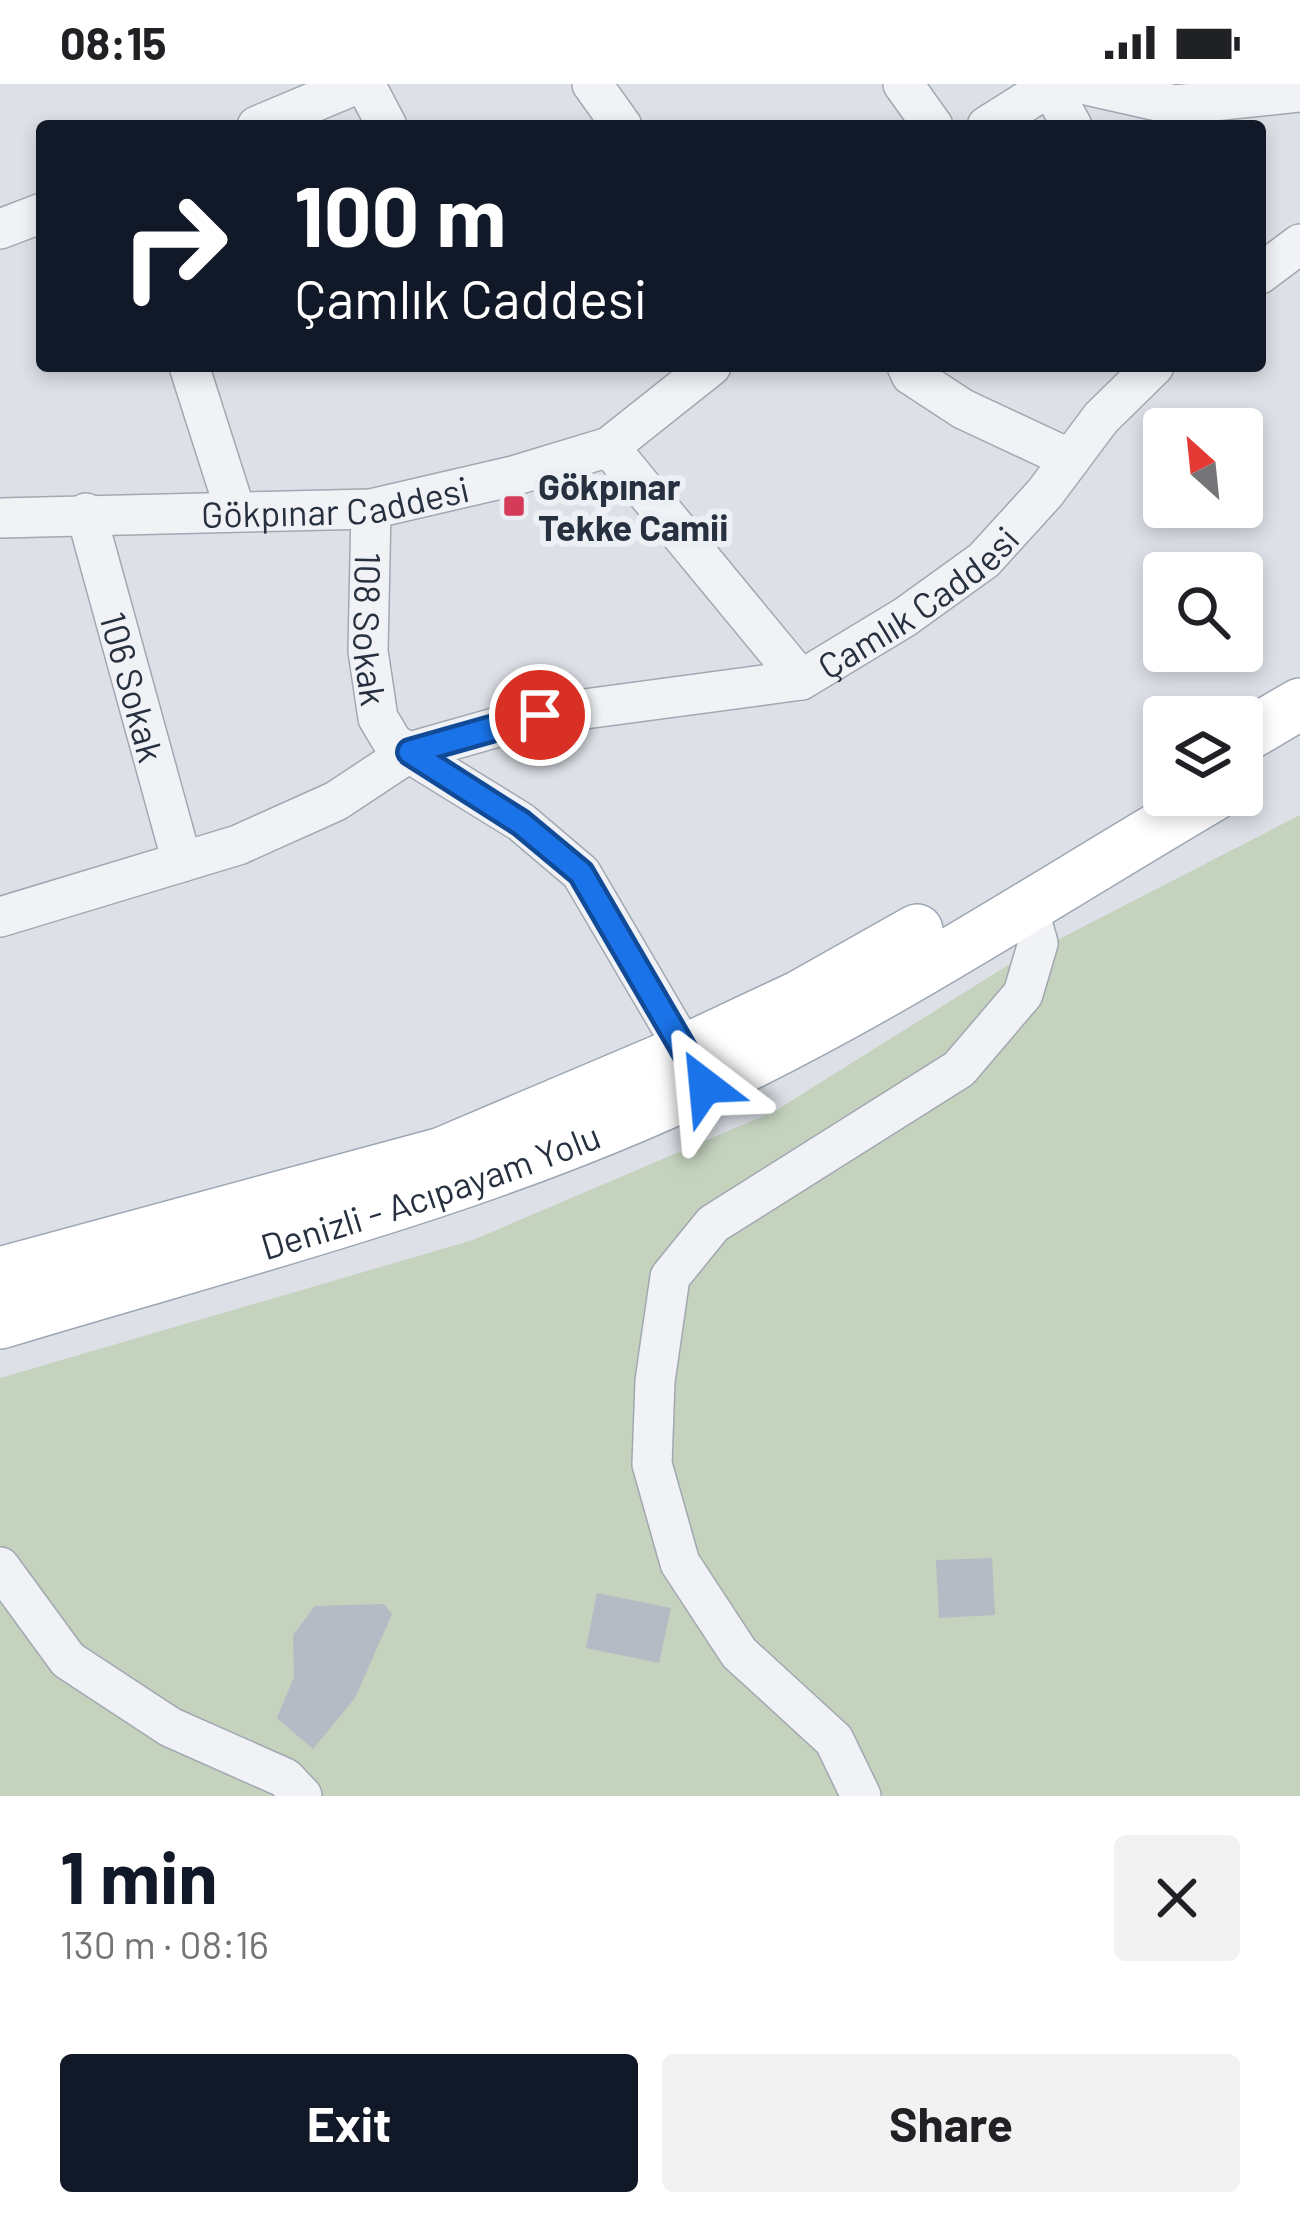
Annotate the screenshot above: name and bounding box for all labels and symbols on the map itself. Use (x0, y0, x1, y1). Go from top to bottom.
north arrow (1143, 408, 1263, 528)
place label: Gökpınar Tekke Camii (538, 464, 728, 548)
street label: Gökpınar Caddesi (201, 465, 473, 535)
marker: Gökpınar Tekke Camii (501, 493, 527, 519)
street label: Çamlık Caddesi (809, 516, 1026, 687)
street label: 108 Sokak (346, 552, 397, 708)
street label: 106 Sokak (93, 607, 175, 766)
pin (489, 664, 591, 766)
position arrow (642, 1023, 768, 1149)
street label: Denizli - Acıpayam Yolu (255, 1112, 606, 1267)

